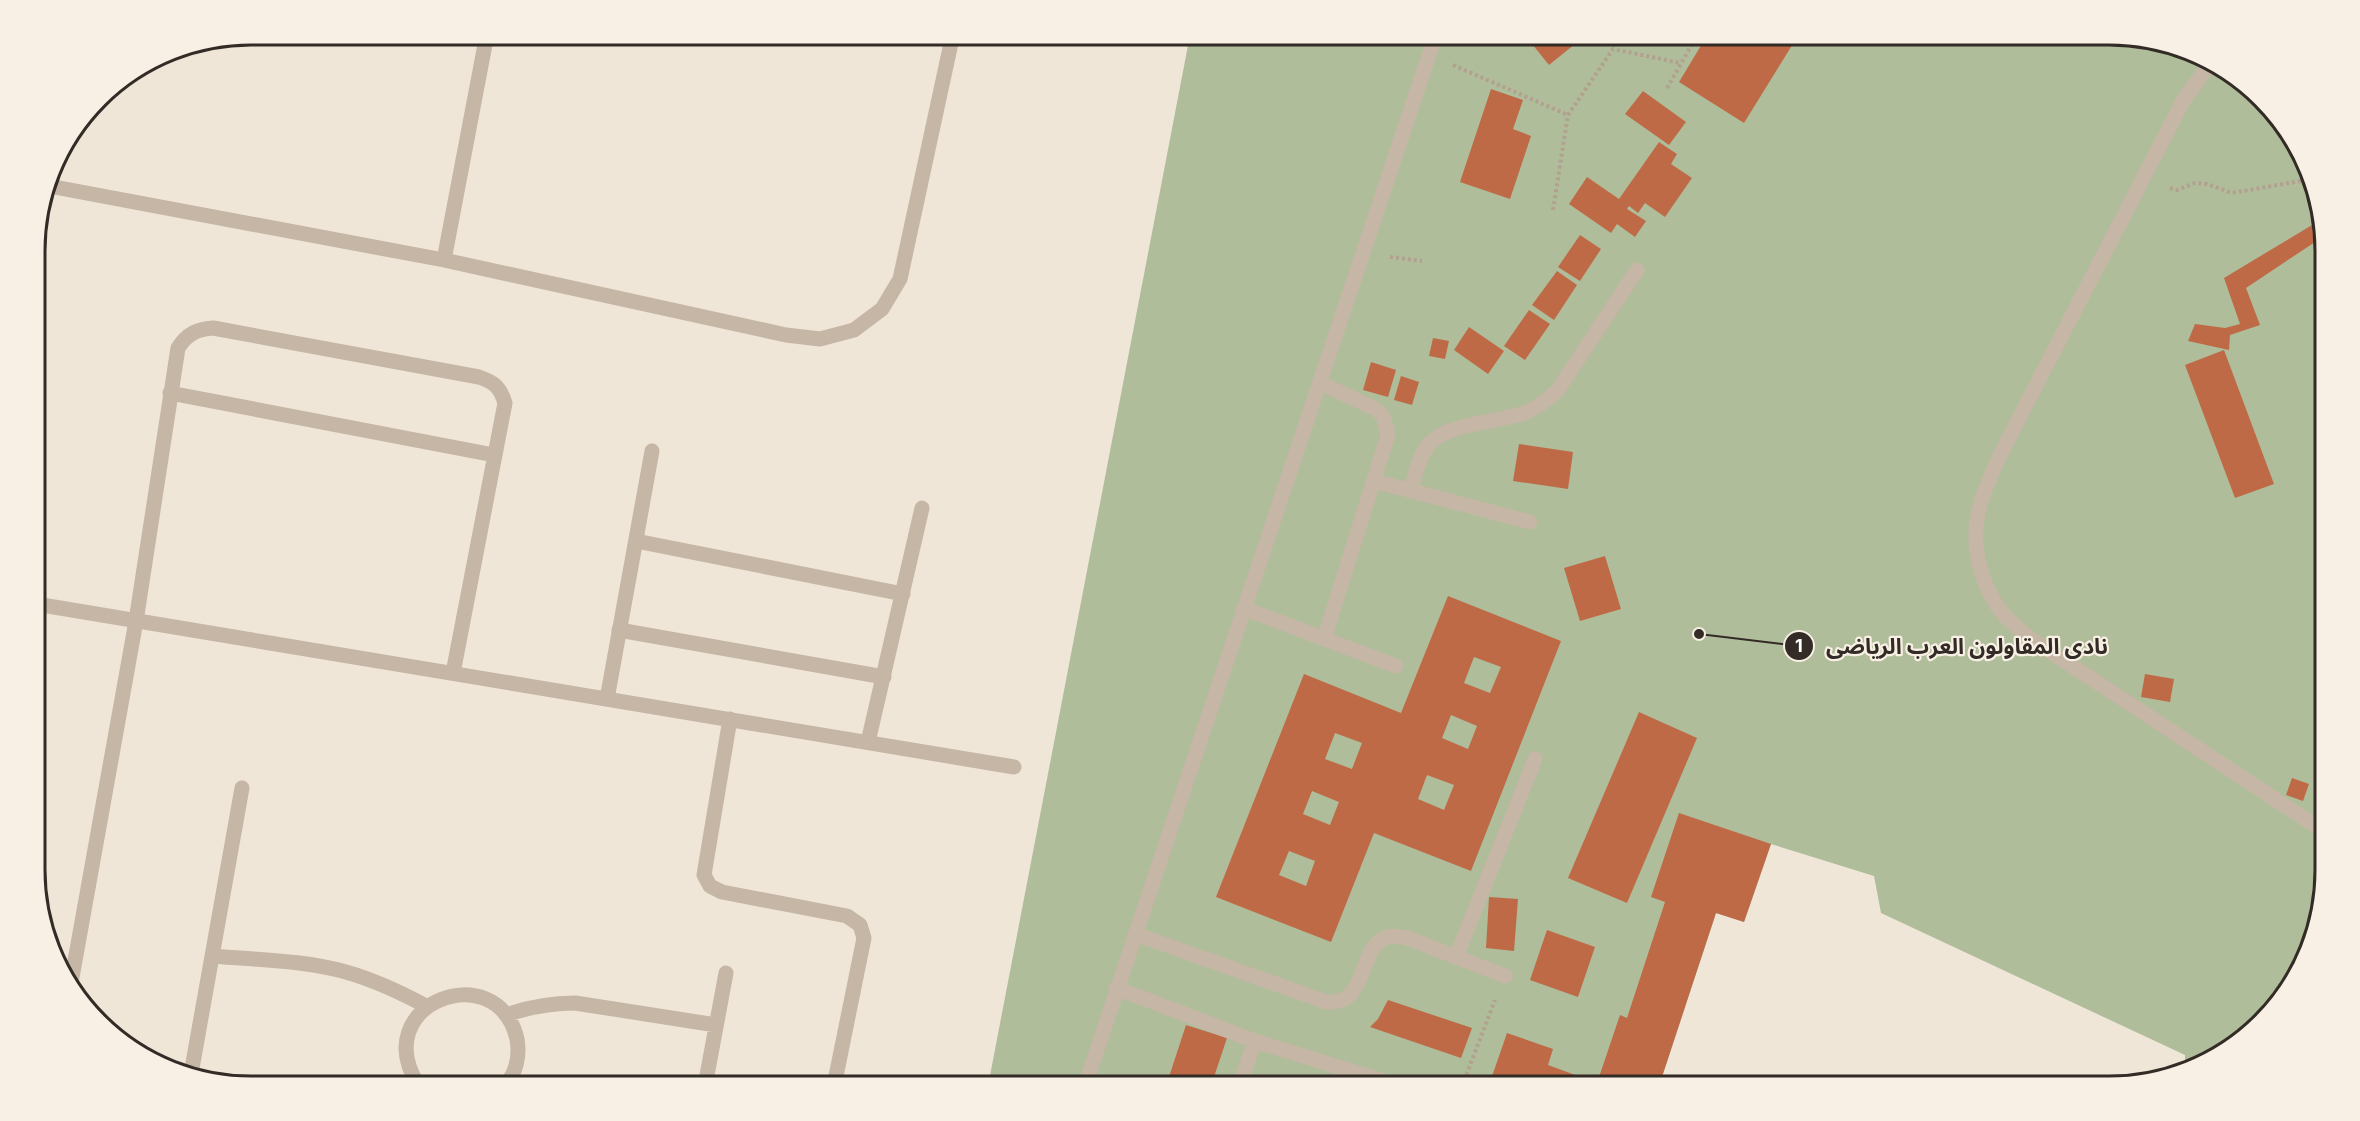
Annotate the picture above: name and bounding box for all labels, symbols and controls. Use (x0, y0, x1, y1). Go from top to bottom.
callout: نادى المقاولون العرب الرياضى (1784, 626, 2120, 666)
text: نادى المقاولون العرب الرياضى (1826, 633, 2108, 659)
text: 1 (1795, 635, 1803, 656)

